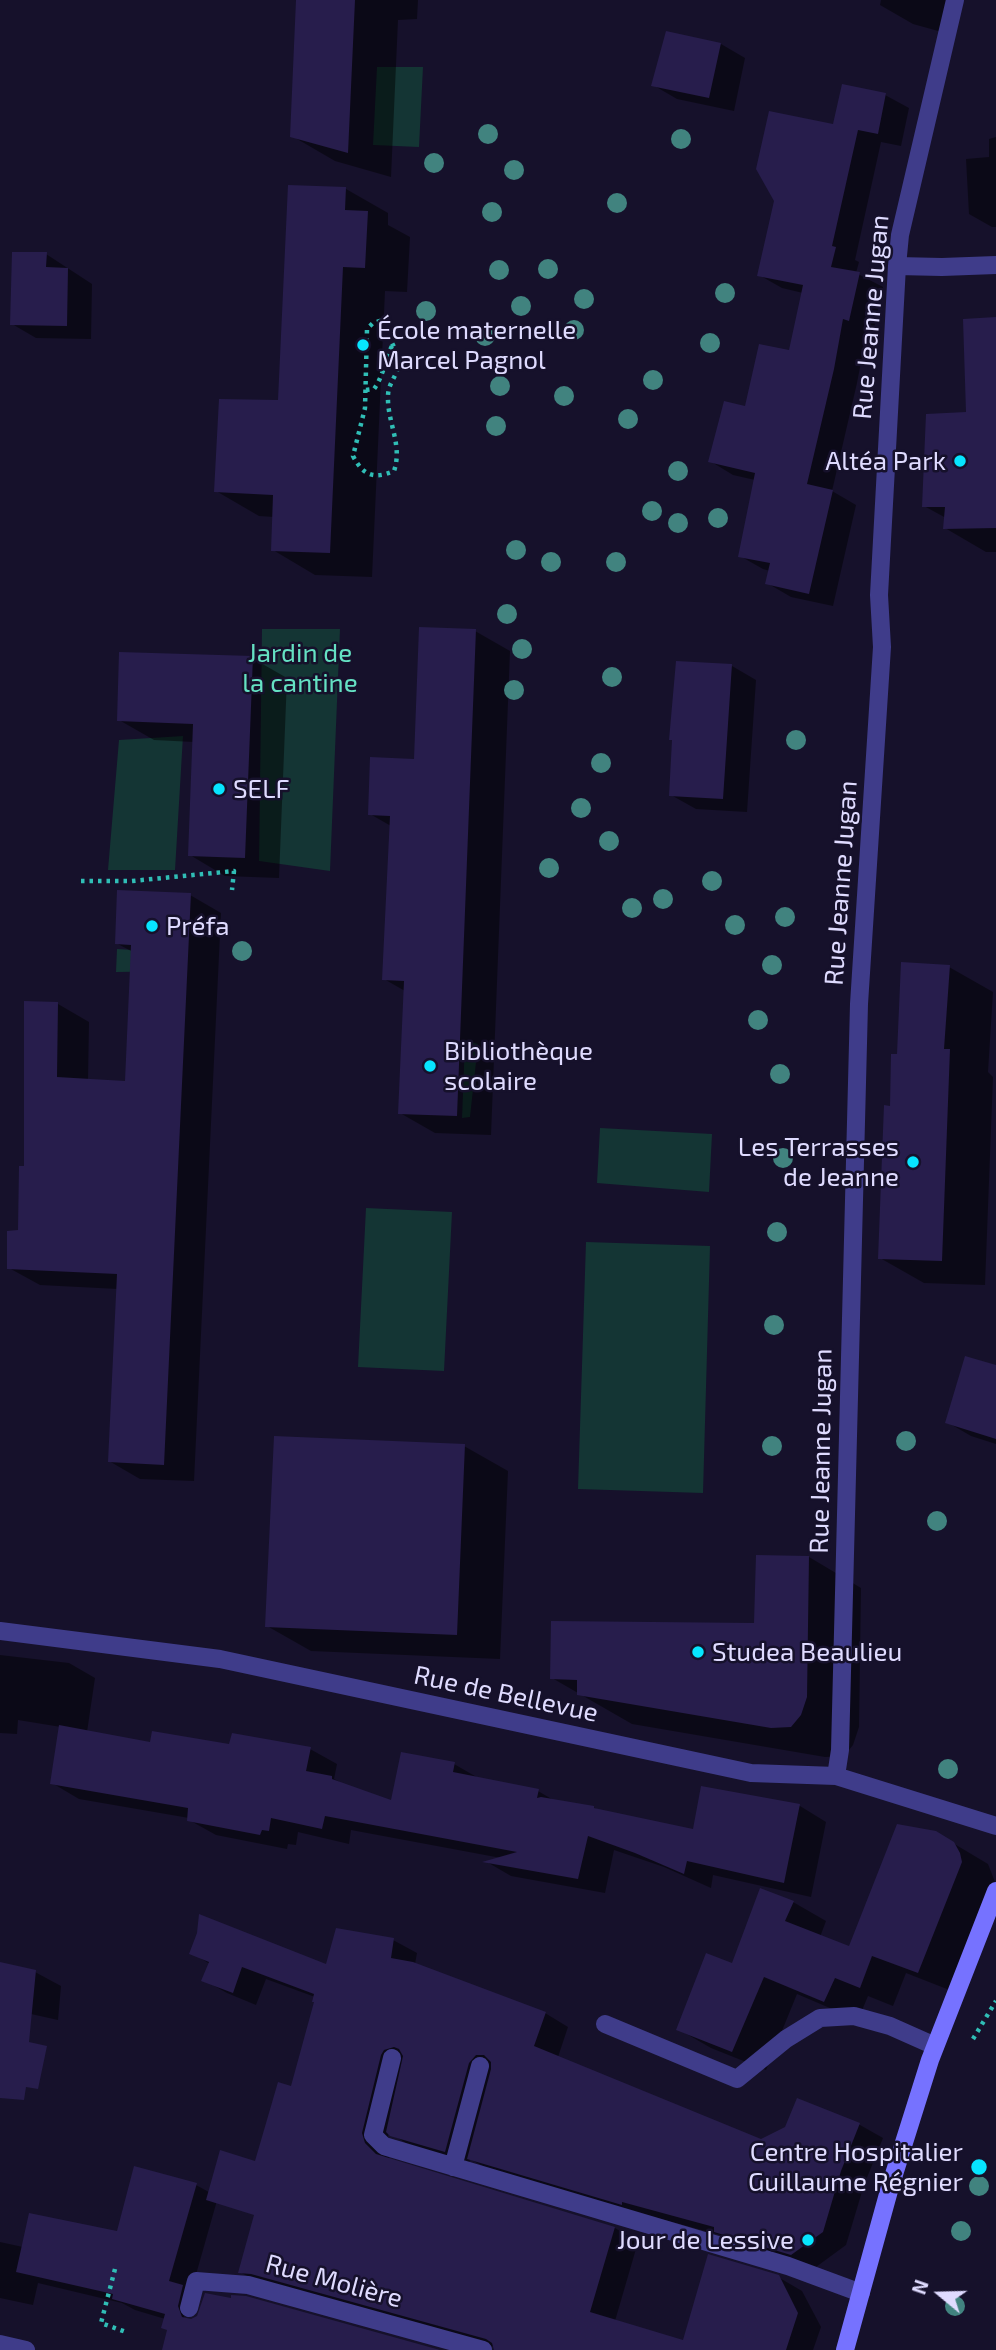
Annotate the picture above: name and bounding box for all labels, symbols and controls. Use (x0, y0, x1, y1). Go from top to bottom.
street label: Rue Jeanne Jugan (847, 213, 895, 421)
place label: École maternelle Marcel Pagnol (377, 314, 576, 376)
marker: École maternelle Marcel Pagnol (355, 337, 371, 353)
place label: Altéa Park (825, 445, 946, 477)
marker: Altéa Park (952, 453, 968, 469)
park label: Jardin de la cantine (242, 637, 358, 698)
place label: SELF (233, 773, 290, 805)
street label: Rue Jeanne Jugan (818, 780, 864, 986)
marker: SELF (211, 781, 227, 797)
place label: Préfa (166, 910, 230, 942)
marker: Préfa (144, 918, 160, 934)
place label: Bibliothèque scolaire (444, 1035, 593, 1096)
marker: Bibliothèque scolaire (422, 1058, 438, 1074)
place label: Les Terrasses de Jeanne (738, 1131, 899, 1192)
marker: Les Terrasses de Jeanne (905, 1154, 921, 1170)
street label: Rue Jeanne Jugan (804, 1348, 838, 1554)
place label: Studea Beaulieu (712, 1636, 902, 1668)
marker: Studea Beaulieu (690, 1644, 706, 1660)
street label: Rue de Bellevue (411, 1659, 601, 1729)
place label: Centre Hospitalier Guillaume Régnier (748, 2136, 963, 2198)
marker: Centre Hospitalier Guillaume Régnier (969, 2157, 989, 2177)
place label: Jour de Lessive (617, 2224, 794, 2256)
marker: Jour de Lessive (800, 2232, 816, 2248)
street label: Rue Molière (262, 2248, 406, 2314)
north arrow (905, 2259, 975, 2329)
text: N (907, 2277, 933, 2297)

